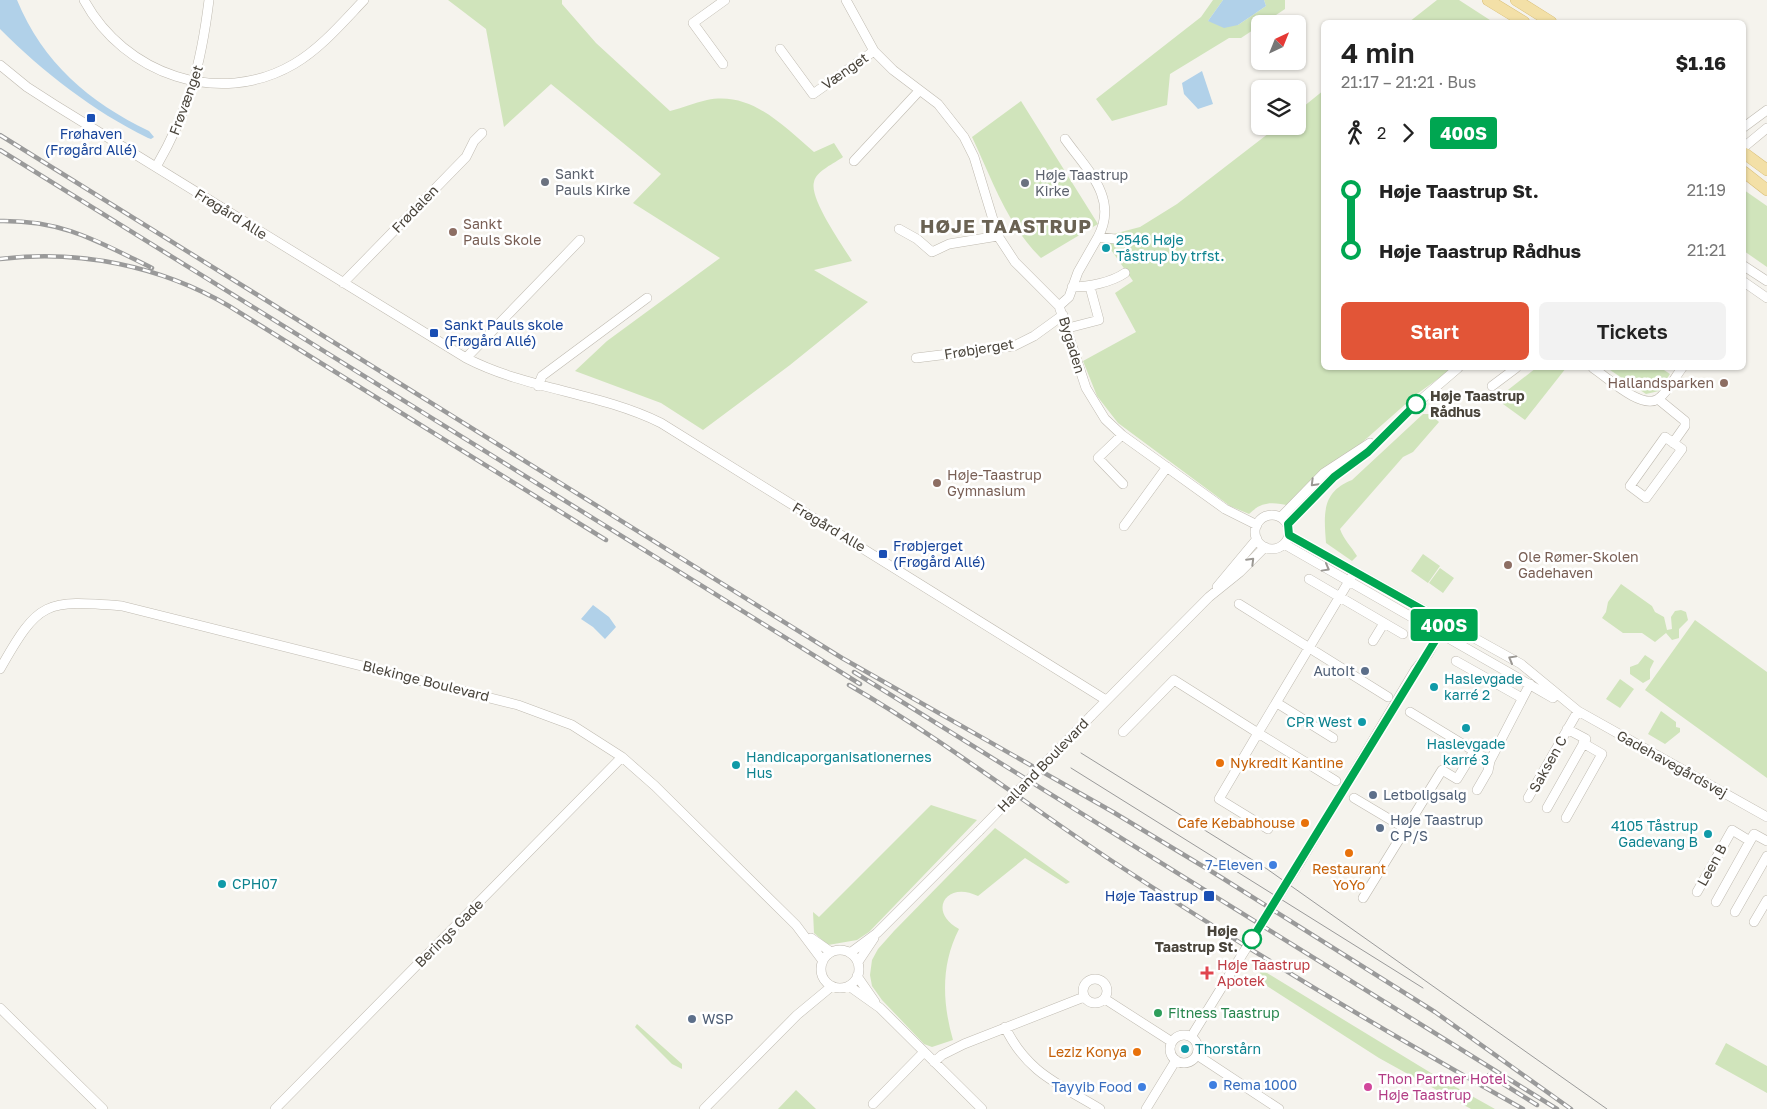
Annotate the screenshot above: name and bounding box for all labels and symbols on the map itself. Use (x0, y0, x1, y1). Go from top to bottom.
north arrow (1251, 15, 1306, 70)
street label: Vænget (818, 49, 871, 93)
street label: Frøvænget (165, 62, 206, 137)
marker: Frøhaven (Frøgård Allé) (85, 112, 97, 124)
place label: Frøhaven (Frøgård Allé) (45, 125, 137, 158)
place label: Sankt Pauls Kirke (555, 165, 630, 198)
place label: Høje Taastrup Kirke (1035, 166, 1128, 199)
marker: Sankt Pauls Kirke (539, 176, 551, 188)
marker: Høje Taastrup Kirke (1019, 177, 1031, 189)
street label: Frødalen (388, 181, 441, 236)
street label: Frøgård Alle (192, 185, 271, 243)
district label: HØJE TAASTRUP (920, 214, 1092, 237)
place label: Sankt Pauls Skole (463, 215, 541, 248)
marker: Sankt Pauls Skole (447, 226, 459, 238)
place label: 2546 Høje Tåstrup by trfst. (1116, 231, 1225, 264)
marker: 2546 Høje Tåstrup by trfst. (1100, 242, 1112, 254)
street label: Bygaden (1056, 314, 1089, 375)
place label: Sankt Pauls skole (Frøgård Allé) (444, 316, 564, 349)
marker: Sankt Pauls skole (Frøgård Allé) (428, 327, 440, 339)
street label: Frøbjerget (943, 335, 1015, 362)
place label: Hallandsparken (1608, 374, 1714, 391)
marker: Hallandsparken (1718, 377, 1730, 389)
place label: Høje Taastrup Rådhus (1430, 387, 1525, 420)
marker: Høje Taastrup Rådhus (1406, 394, 1426, 414)
place label: Høje-Taastrup Gymnasium (947, 466, 1042, 499)
marker: Høje-Taastrup Gymnasium (931, 477, 943, 489)
one-way arrow (1311, 477, 1320, 486)
street label: Frøgård Alle (790, 498, 869, 555)
place label: Frøbjerget (Frøgård Allé) (893, 537, 986, 570)
marker: Frøbjerget (Frøgård Allé) (877, 548, 889, 560)
place label: Ole Rømer-Skolen Gadehaven (1518, 548, 1639, 581)
one-way arrow (1245, 558, 1254, 567)
marker: Ole Rømer-Skolen Gadehaven (1502, 559, 1514, 571)
one-way arrow (1321, 562, 1330, 572)
line badge: 400S (1409, 609, 1479, 641)
one-way arrow (1508, 656, 1517, 666)
street label: Blekinge Boulevard (361, 657, 491, 704)
place label: AutoIt (1313, 662, 1355, 679)
marker: AutoIt (1359, 665, 1371, 677)
place label: Haslevgade karré 2 (1444, 670, 1523, 703)
marker: Haslevgade karré 2 (1428, 681, 1440, 693)
place label: CPR West (1286, 713, 1352, 730)
street label: Halland Boulevard (994, 714, 1092, 815)
marker: CPR West (1356, 716, 1368, 728)
marker: Haslevgade karré 3 (1460, 722, 1472, 734)
street label: Gadehavegårdsvej (1614, 726, 1730, 801)
street label: Saksen C (1525, 733, 1570, 795)
place label: Haslevgade karré 3 (1427, 735, 1505, 768)
place label: Handicaporganisationernes Hus (746, 748, 932, 781)
place label: Nykredit Kantine (1230, 754, 1343, 771)
marker: Nykredit Kantine (1214, 757, 1226, 769)
marker: Handicaporganisationernes Hus (730, 759, 742, 771)
place label: Letboligsalg (1383, 786, 1467, 803)
marker: Letboligsalg (1367, 789, 1379, 801)
place label: Høje Taastrup C P/S (1390, 811, 1483, 844)
place label: Cafe Kebabhouse (1177, 814, 1295, 831)
marker: Cafe Kebabhouse (1299, 817, 1311, 829)
place label: 4105 Tåstrup Gadevang B (1611, 817, 1698, 850)
marker: Høje Taastrup C P/S (1374, 822, 1386, 834)
marker: 4105 Tåstrup Gadevang B (1702, 828, 1714, 840)
street label: Leen B (1693, 841, 1730, 889)
marker: Restaurant YoYo (1343, 847, 1355, 859)
place label: 7-Eleven (1205, 856, 1263, 873)
marker: 7-Eleven (1267, 859, 1279, 871)
place label: Restaurant YoYo (1312, 860, 1386, 893)
place label: CPH07 (232, 875, 277, 892)
marker: CPH07 (216, 878, 228, 890)
place label: Høje Taastrup (1105, 887, 1198, 904)
marker: Høje Taastrup (1202, 889, 1216, 903)
street label: Berings Gade (411, 895, 486, 970)
place label: Høje Taastrup St. (1155, 922, 1238, 955)
marker: Høje Taastrup St. (1242, 929, 1262, 949)
place label: Høje Taastrup Apotek (1217, 956, 1310, 989)
marker: Høje Taastrup Apotek (1201, 967, 1213, 979)
place label: Fitness Taastrup (1168, 1004, 1280, 1021)
marker: Fitness Taastrup (1152, 1007, 1164, 1019)
place label: WSP (702, 1010, 733, 1027)
marker: WSP (686, 1013, 698, 1025)
place label: Thorstårn (1195, 1040, 1261, 1057)
place label: Leziz Konya (1048, 1043, 1127, 1060)
marker: Thorstårn (1179, 1043, 1191, 1055)
marker: Leziz Konya (1131, 1046, 1143, 1058)
place label: Thon Partner Hotel Høje Taastrup (1378, 1070, 1507, 1103)
place label: Rema 1000 (1223, 1076, 1297, 1093)
place label: Tayyib Food (1051, 1078, 1132, 1095)
marker: Rema 1000 (1207, 1079, 1219, 1091)
marker: Tayyib Food (1136, 1081, 1148, 1093)
marker: Thon Partner Hotel Høje Taastrup (1362, 1081, 1374, 1093)

